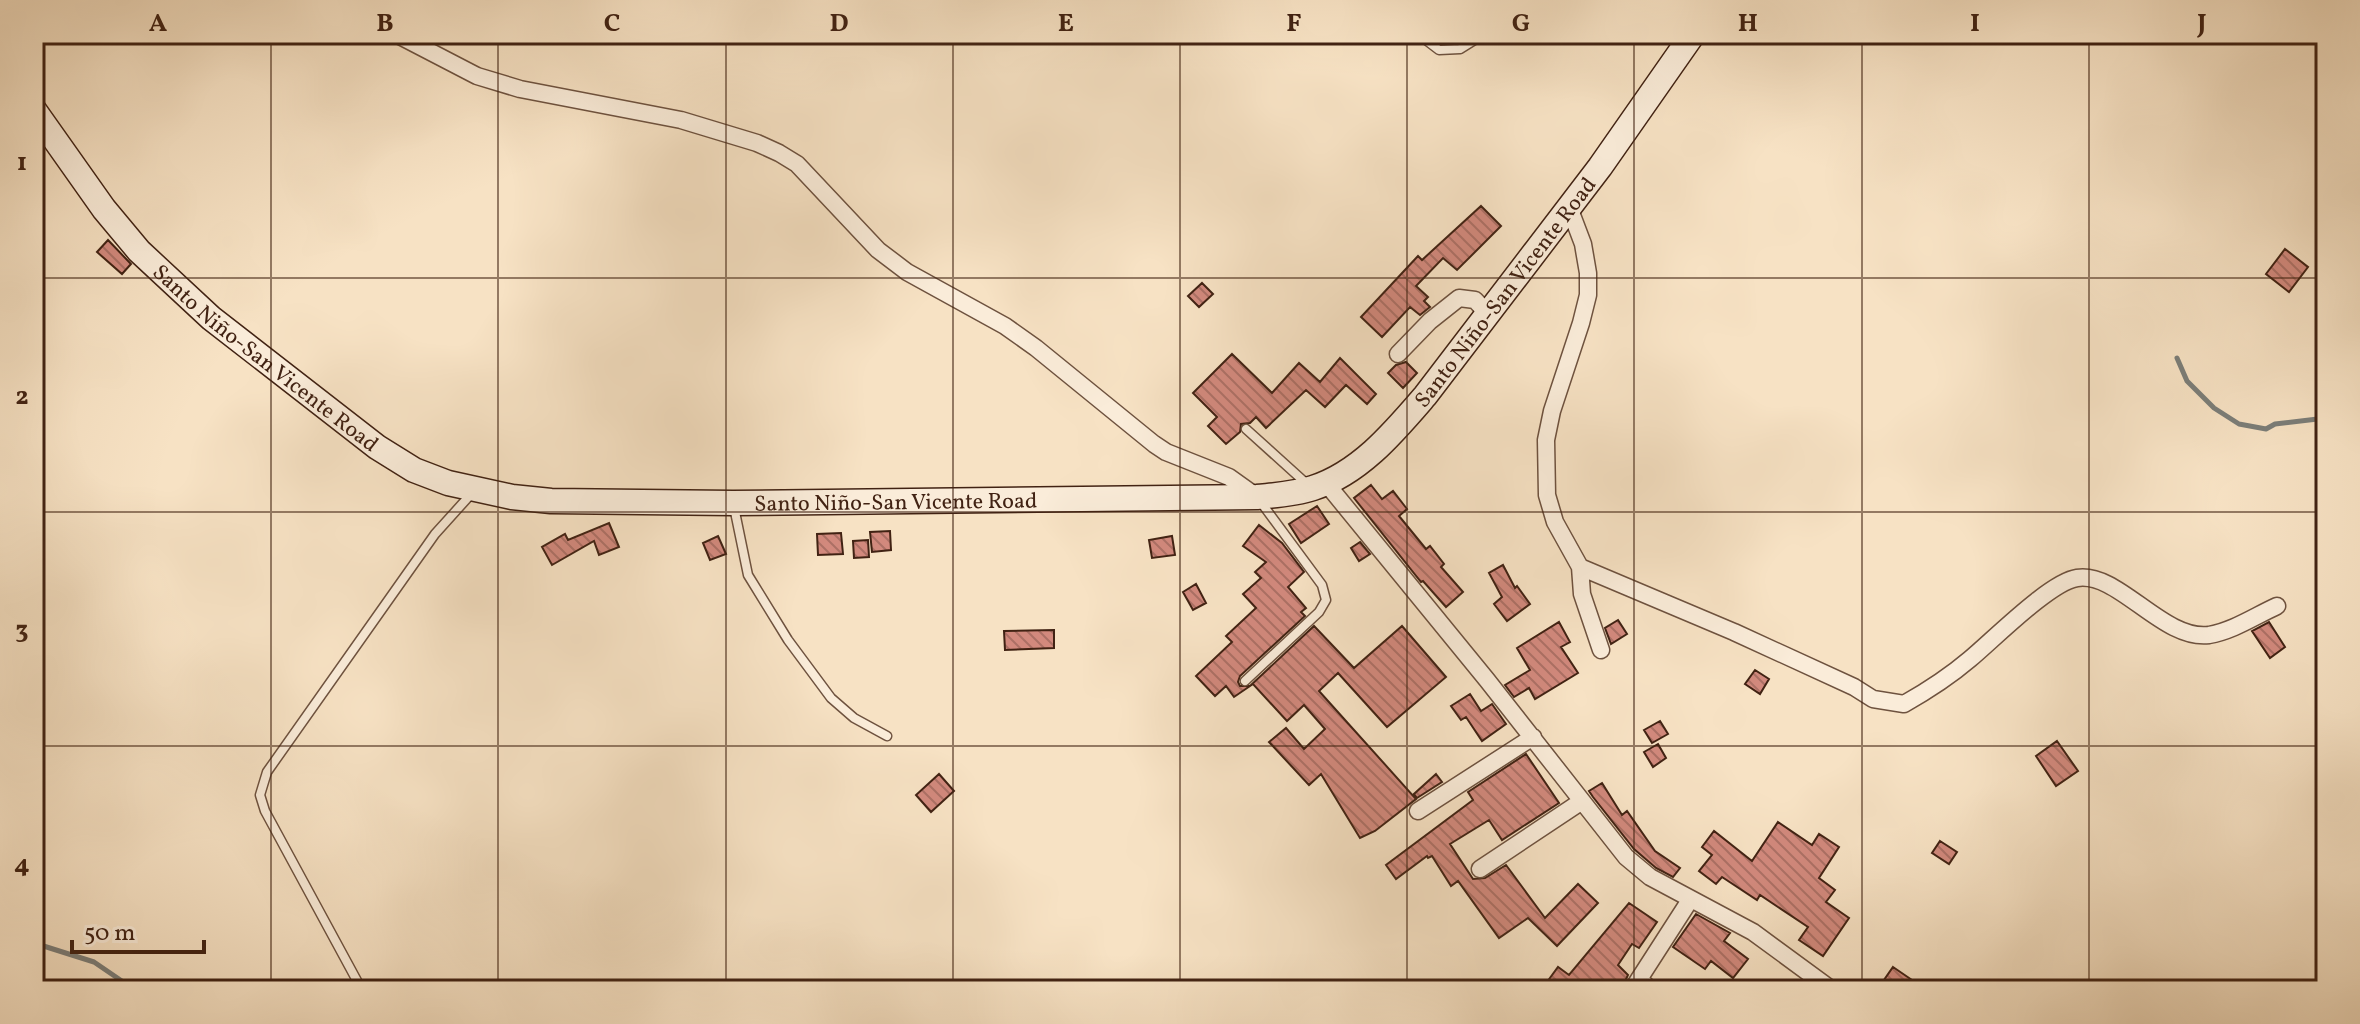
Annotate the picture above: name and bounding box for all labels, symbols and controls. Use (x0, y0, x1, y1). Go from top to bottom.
text: A (149, 6, 168, 42)
text: B (376, 6, 394, 42)
text: C (604, 6, 620, 42)
text: D (829, 6, 849, 42)
text: E (1058, 6, 1074, 42)
text: F (1286, 6, 1302, 42)
text: G (1512, 6, 1530, 42)
text: H (1738, 6, 1758, 42)
text: I (1970, 6, 1980, 42)
text: J (2196, 6, 2207, 42)
text: 1 (17, 145, 27, 181)
street label: Santo Niño-San Vicente Road (1408, 171, 1605, 416)
street label: Santo Niño-San Vicente Road (145, 258, 384, 461)
text: 2 (15, 379, 29, 415)
street label: Santo Niño-San Vicente Road (754, 487, 1038, 521)
text: 3 (15, 613, 29, 649)
text: 4 (14, 847, 30, 883)
scale bar (72, 904, 204, 954)
text: 50 m (84, 917, 136, 951)

